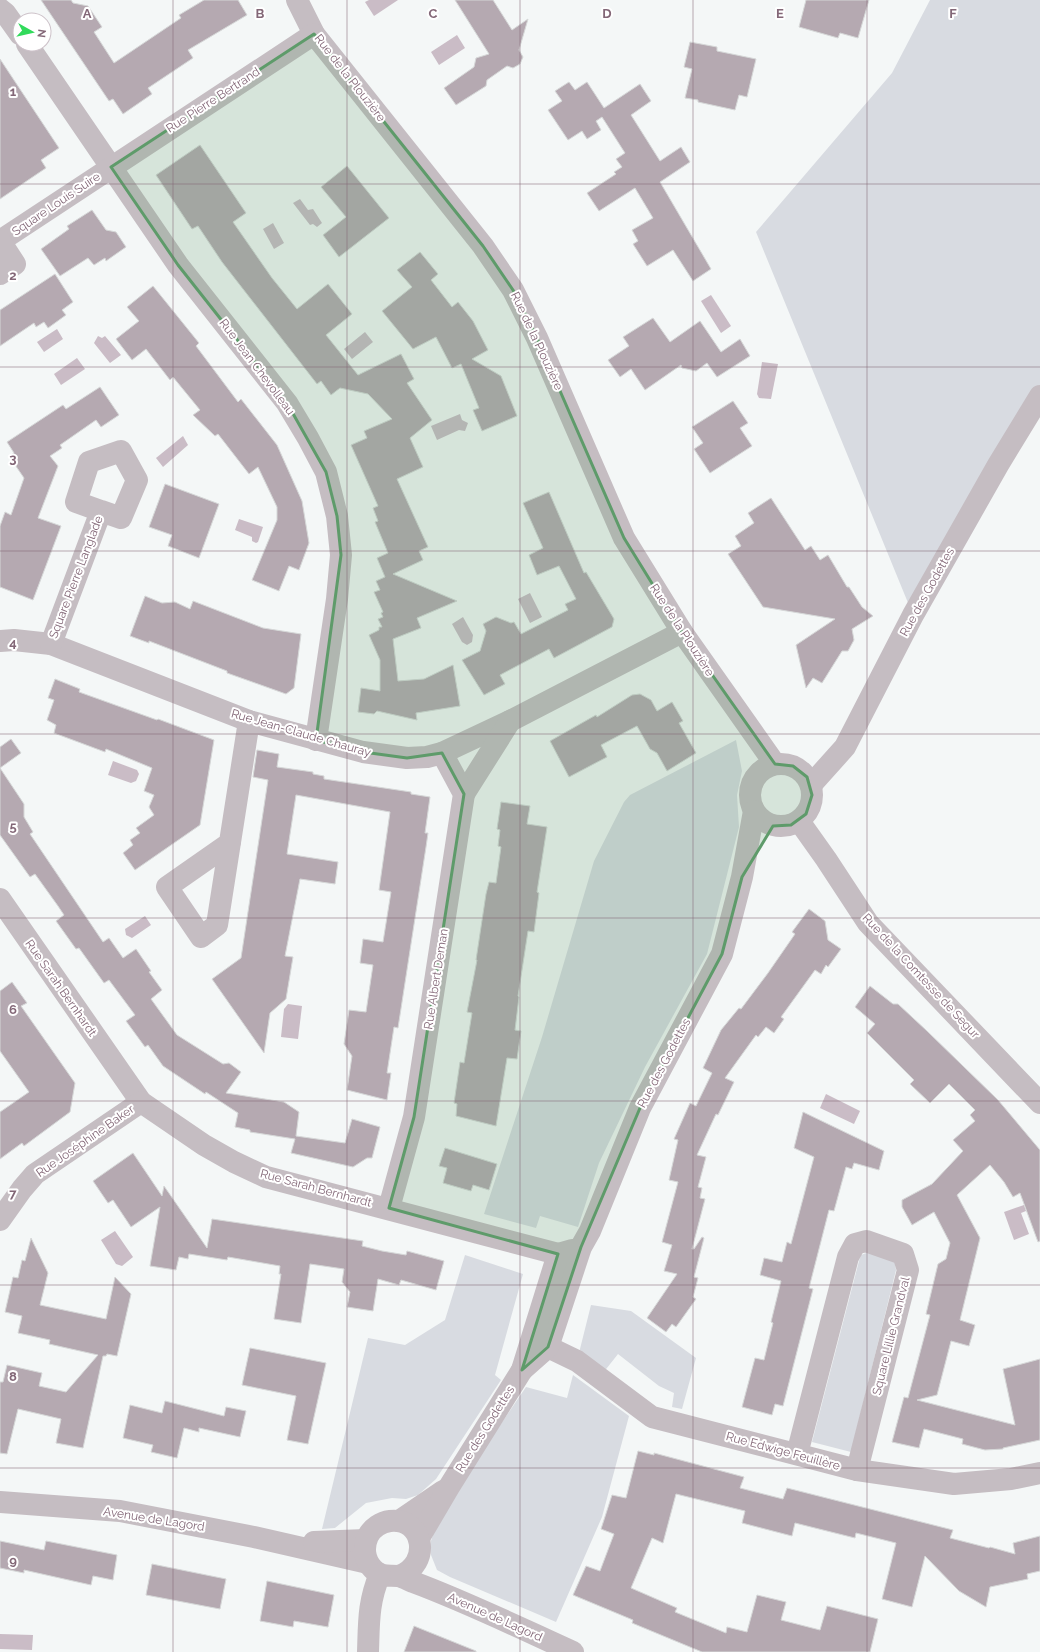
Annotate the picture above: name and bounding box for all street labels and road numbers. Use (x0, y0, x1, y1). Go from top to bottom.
street label: Rue de la Plouzière (312, 32, 388, 124)
street label: Rue Pierre Bertrand (164, 64, 262, 136)
street label: Square Louis Suire (9, 169, 103, 239)
street label: Rue de la Plouzière (508, 290, 566, 392)
street label: Rue Jean Chevolleau (216, 316, 298, 418)
street label: Square Pierre Langlade (46, 514, 106, 640)
street label: Rue des Godettes (897, 545, 957, 639)
street label: Rue de la Plouzière (647, 581, 717, 679)
street label: Rue Jean-Claude Chauray (230, 706, 373, 760)
street label: Rue de la Comtesse de Segur (860, 911, 983, 1042)
street label: Rue Albert Deman (421, 928, 451, 1030)
street label: Rue Sarah Bernhardt (22, 937, 100, 1039)
street label: Rue des Godettes (635, 1016, 694, 1110)
street label: Rue Joséphine Baker (33, 1101, 137, 1180)
street label: Rue Sarah Bernhardt (259, 1166, 373, 1210)
street label: Square Lillie Grandval (870, 1275, 913, 1396)
street label: Rue des Godettes (453, 1383, 517, 1475)
street label: Rue Edwige Feuillère (724, 1429, 842, 1473)
street label: Avenue de Lagord (102, 1504, 206, 1534)
street label: Avenue de Lagord (445, 1590, 545, 1644)

